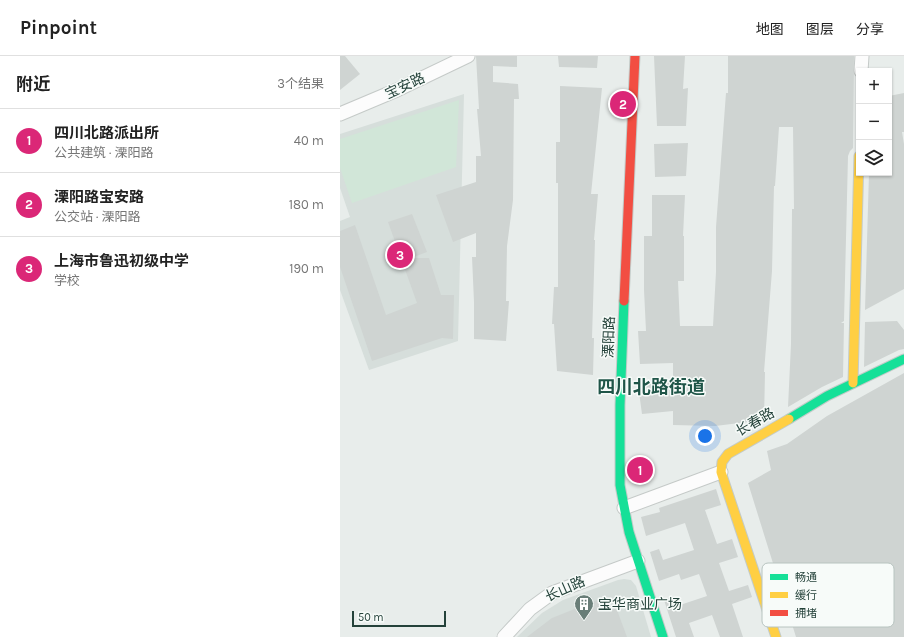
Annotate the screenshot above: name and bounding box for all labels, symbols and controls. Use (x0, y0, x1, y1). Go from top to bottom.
text: Pinpoint (20, 17, 97, 39)
text: 地图 (756, 21, 784, 38)
text: 图层 (806, 21, 834, 38)
text: 分享 (856, 21, 884, 38)
map controls (856, 68, 892, 176)
button: + (856, 68, 892, 104)
street label: 宝安路 (382, 69, 428, 103)
text: 附近 (16, 74, 50, 94)
text: 3个结果 (277, 76, 324, 91)
pin: 2 (610, 89, 636, 119)
button: − (856, 104, 892, 140)
text: 四川北路派出所 (54, 124, 159, 142)
text: 1 (27, 133, 31, 148)
text: 40 m (294, 133, 324, 148)
button: layers (856, 140, 892, 176)
text: 公共建筑 · 溧阳路 (54, 145, 154, 160)
text: 溧阳路宝安路 (54, 188, 144, 206)
text: 2 (25, 197, 33, 212)
text: 180 m (289, 197, 324, 212)
text: 公交站 · 溧阳路 (54, 209, 141, 224)
pin: 3 (387, 240, 413, 270)
text: 上海市鲁迅初级中学 (54, 252, 189, 270)
text: 3 (25, 261, 33, 276)
text: 190 m (289, 261, 324, 276)
text: 学校 (54, 273, 80, 288)
street label: 溧阳路 (600, 316, 618, 358)
district label: 四川北路街道 (597, 376, 705, 398)
street label: 长春路 (733, 404, 777, 440)
your location (695, 426, 715, 446)
pin: 1 (627, 455, 653, 485)
legend (762, 563, 894, 627)
text: 畅通 (795, 571, 817, 584)
street label: 长山路 (542, 573, 588, 605)
text: 缓行 (795, 589, 817, 602)
building icon: 宝华商业广场 (573, 593, 595, 621)
place label: 宝华商业广场 (598, 596, 682, 613)
text: 拥堵 (795, 607, 817, 620)
scale bar (352, 609, 446, 628)
text: 50 m (358, 611, 384, 624)

